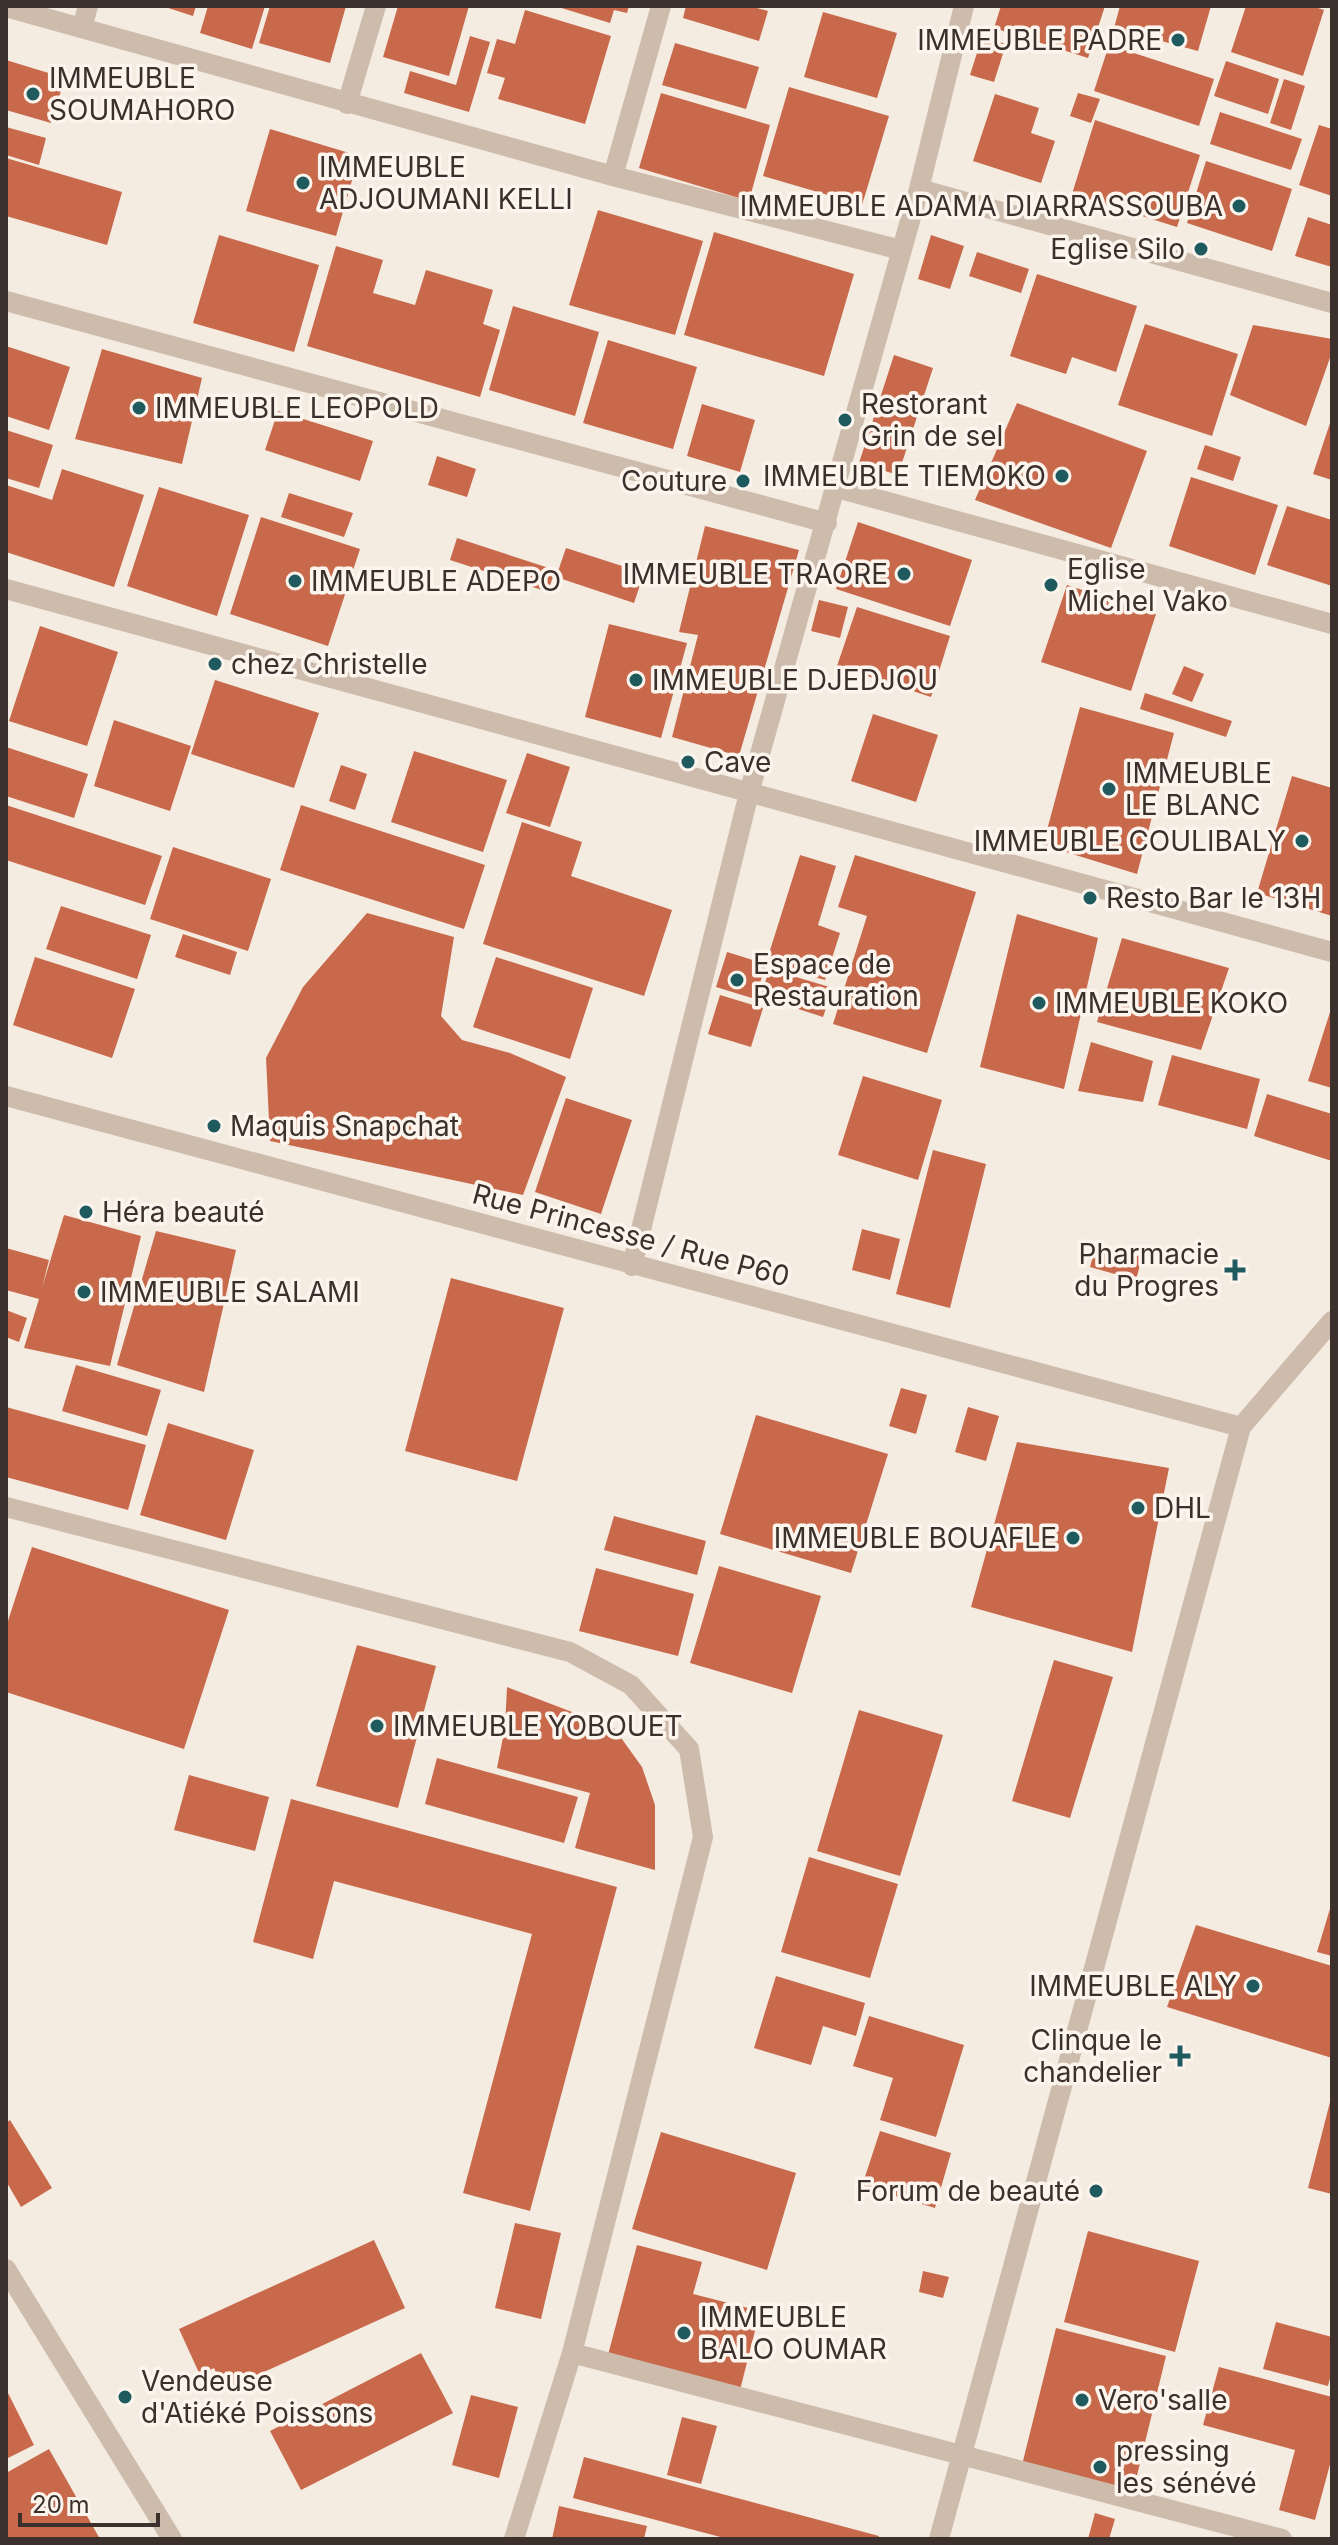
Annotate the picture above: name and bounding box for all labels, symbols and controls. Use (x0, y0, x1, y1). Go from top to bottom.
place label: IMMEUBLE PADRE (917, 23, 1162, 57)
marker: IMMEUBLE PADRE (1169, 31, 1187, 49)
place label: IMMEUBLE SOUMAHORO (49, 61, 235, 127)
marker: IMMEUBLE SOUMAHORO (24, 85, 42, 103)
place label: IMMEUBLE ADJOUMANI KELLI (319, 150, 573, 216)
marker: IMMEUBLE ADJOUMANI KELLI (294, 174, 312, 192)
place label: IMMEUBLE ADAMA DIARRASSOUBA (740, 189, 1223, 223)
marker: IMMEUBLE ADAMA DIARRASSOUBA (1230, 197, 1248, 215)
place label: Eglise Silo (1050, 232, 1185, 266)
marker: Eglise Silo (1192, 240, 1210, 258)
place label: Restorant Grin de sel (861, 387, 1003, 453)
place label: IMMEUBLE LEOPOLD (155, 391, 439, 425)
marker: IMMEUBLE LEOPOLD (130, 399, 148, 417)
marker: Restorant Grin de sel (836, 411, 854, 429)
place label: IMMEUBLE TIEMOKO (763, 459, 1046, 493)
place label: Couture (621, 464, 727, 498)
marker: IMMEUBLE TIEMOKO (1053, 467, 1071, 485)
marker: Couture (734, 472, 752, 490)
place label: Eglise Michel Vako (1067, 552, 1228, 618)
place label: IMMEUBLE TRAORE (623, 557, 888, 591)
place label: IMMEUBLE ADEPO (311, 564, 561, 598)
marker: IMMEUBLE TRAORE (895, 565, 913, 583)
marker: IMMEUBLE ADEPO (286, 572, 304, 590)
marker: Eglise Michel Vako (1042, 576, 1060, 594)
place label: chez Christelle (231, 647, 427, 681)
marker: chez Christelle (206, 655, 224, 673)
place label: IMMEUBLE DJEDJOU (652, 663, 938, 697)
marker: IMMEUBLE DJEDJOU (627, 671, 645, 689)
place label: Cave (704, 745, 771, 779)
marker: Cave (679, 753, 697, 771)
place label: IMMEUBLE LE BLANC (1125, 756, 1272, 822)
marker: IMMEUBLE LE BLANC (1100, 780, 1118, 798)
place label: IMMEUBLE COULIBALY (974, 824, 1286, 858)
marker: IMMEUBLE COULIBALY (1293, 832, 1311, 850)
place label: Resto Bar le 13H (1106, 881, 1321, 915)
marker: Resto Bar le 13H (1081, 889, 1099, 907)
place label: Espace de Restauration (753, 947, 919, 1013)
marker: Espace de Restauration (728, 971, 746, 989)
place label: IMMEUBLE KOKO (1055, 986, 1288, 1020)
marker: IMMEUBLE KOKO (1030, 994, 1048, 1012)
place label: Maquis Snapchat (230, 1109, 459, 1143)
marker: Maquis Snapchat (205, 1117, 223, 1135)
street label: Rue Princesse / Rue P60 (469, 1176, 793, 1294)
place label: Héra beauté (102, 1195, 265, 1229)
marker: Héra beauté (77, 1203, 95, 1221)
place label: Pharmacie du Progres (1074, 1237, 1219, 1303)
marker: Pharmacie du Progres (1226, 1261, 1244, 1279)
place label: IMMEUBLE SALAMI (100, 1275, 360, 1309)
marker: IMMEUBLE SALAMI (75, 1283, 93, 1301)
place label: DHL (1154, 1491, 1211, 1525)
marker: DHL (1129, 1499, 1147, 1517)
place label: IMMEUBLE BOUAFLE (774, 1521, 1057, 1555)
marker: IMMEUBLE BOUAFLE (1064, 1529, 1082, 1547)
place label: IMMEUBLE YOBOUET (393, 1709, 683, 1743)
marker: IMMEUBLE YOBOUET (368, 1717, 386, 1735)
place label: IMMEUBLE ALY (1029, 1969, 1237, 2003)
marker: IMMEUBLE ALY (1244, 1977, 1262, 1995)
place label: Clinque le chandelier (1023, 2023, 1162, 2089)
marker: Clinque le chandelier (1169, 2045, 1191, 2067)
place label: Forum de beauté (856, 2174, 1080, 2208)
marker: Forum de beauté (1087, 2182, 1105, 2200)
place label: IMMEUBLE BALO OUMAR (700, 2300, 887, 2366)
marker: IMMEUBLE BALO OUMAR (675, 2324, 693, 2342)
place label: Vendeuse d'Atiéké Poissons (141, 2364, 373, 2430)
place label: Vero'salle (1098, 2383, 1227, 2417)
marker: Vendeuse d'Atiéké Poissons (116, 2388, 134, 2406)
marker: Vero'salle (1073, 2391, 1091, 2409)
place label: pressing les sénévé (1116, 2434, 1257, 2500)
marker: pressing les sénévé (1091, 2458, 1109, 2476)
scale bar (20, 2477, 158, 2527)
text: 20 m (32, 2490, 90, 2519)

